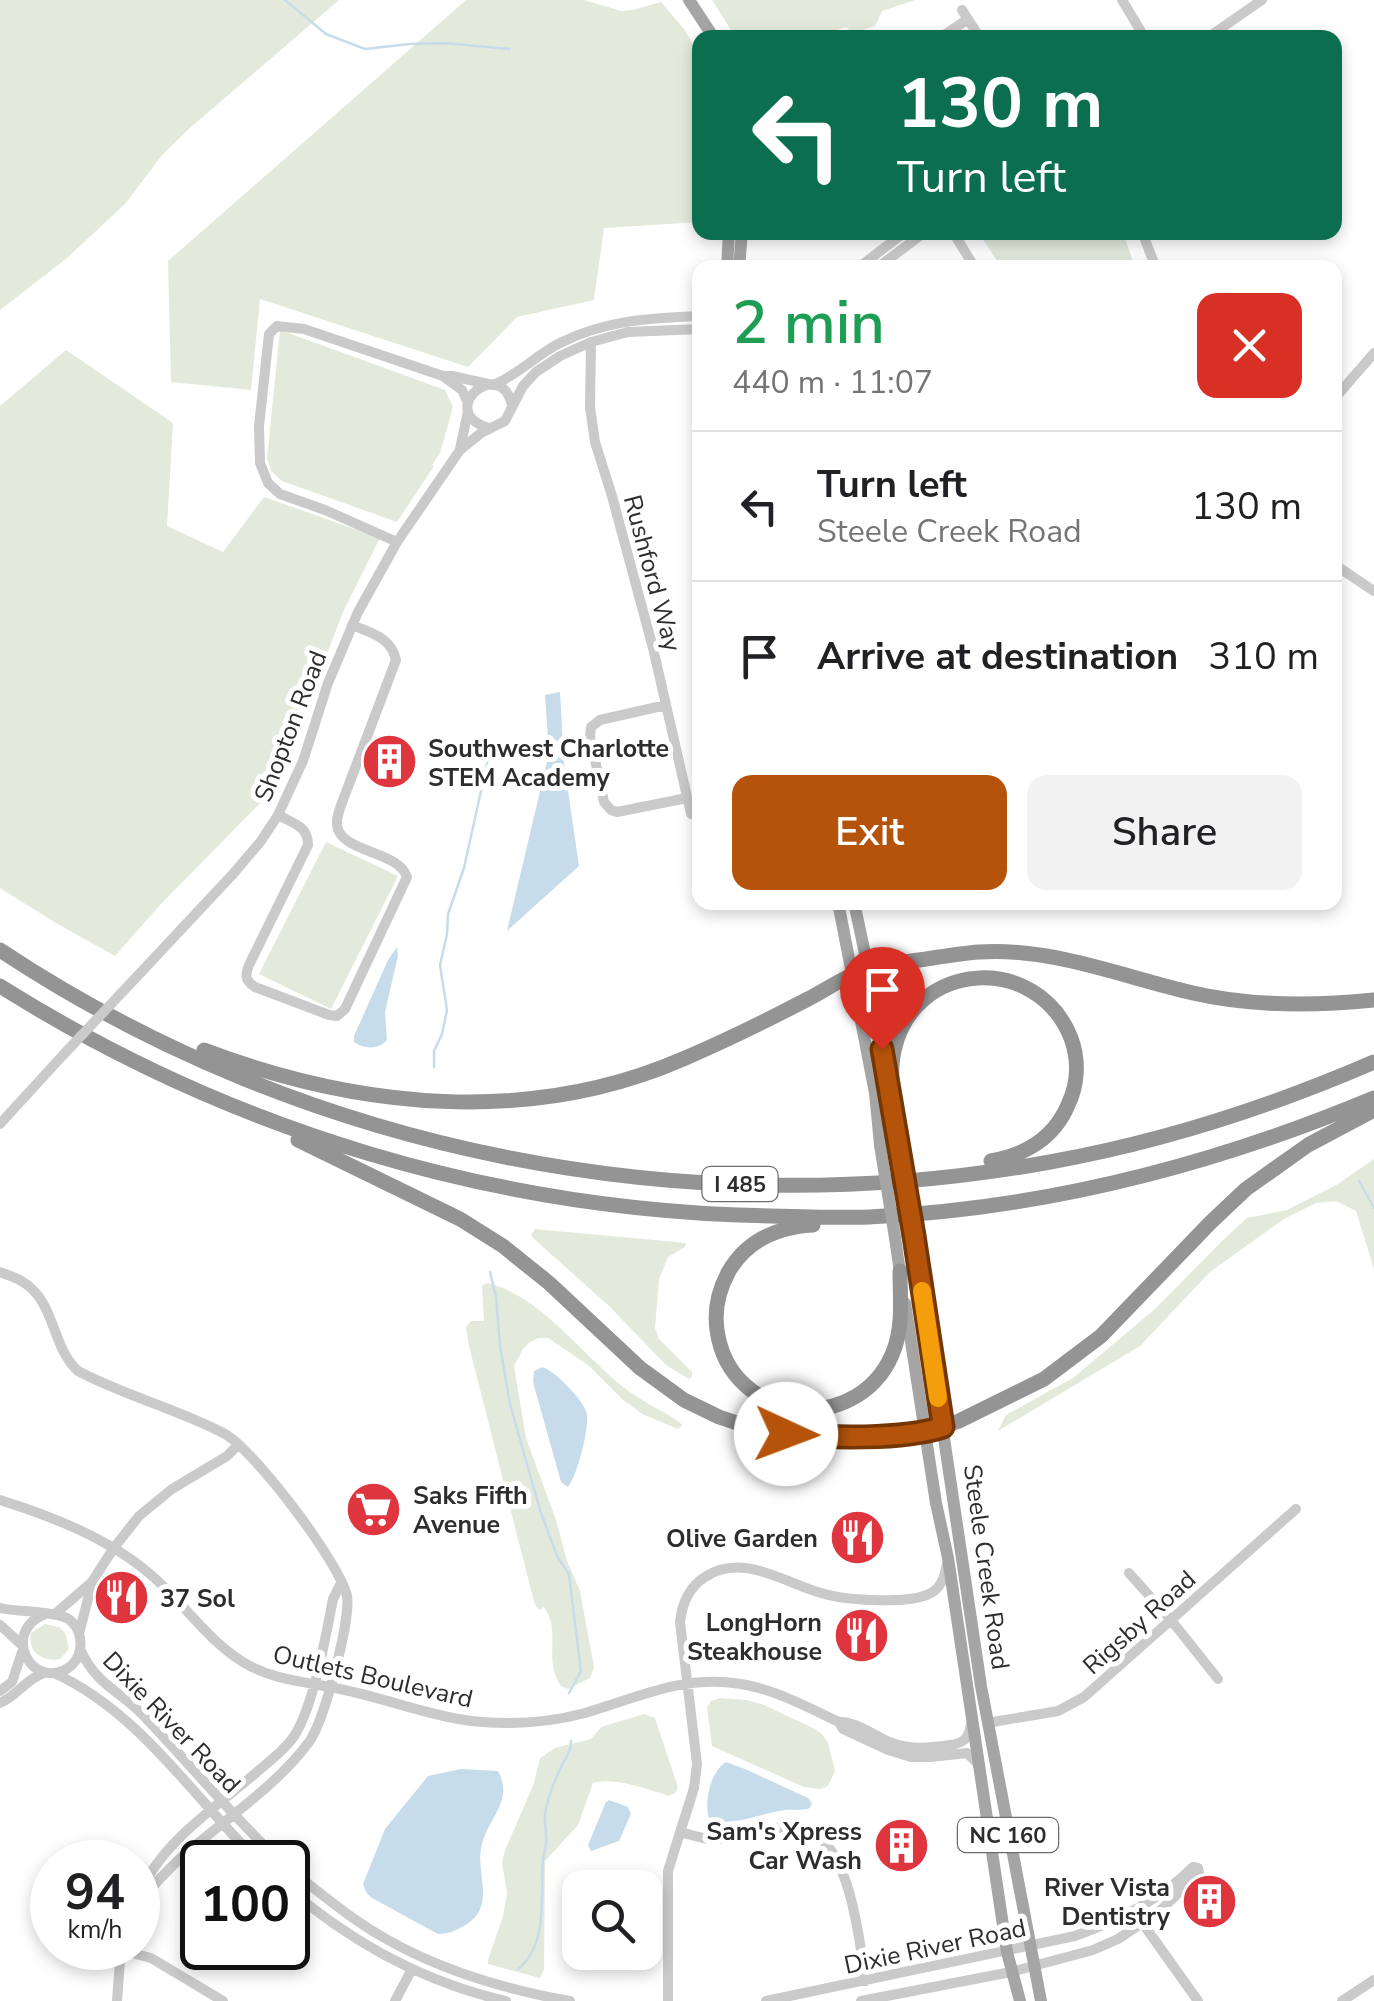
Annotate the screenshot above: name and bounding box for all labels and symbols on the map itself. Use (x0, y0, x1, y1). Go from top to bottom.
street label: Rushford Way (615, 491, 689, 655)
street label: Shopton Road (247, 646, 335, 807)
building icon: Southwest Charlotte STEM Academy (359, 732, 419, 792)
place label: Southwest Charlotte STEM Academy (428, 732, 669, 795)
pin (840, 947, 925, 1050)
road number: I 485 (702, 1167, 778, 1201)
position arrow (734, 1382, 838, 1486)
street label: Steele Creek Road (955, 1462, 1017, 1672)
supermarket icon: Saks Fifth Avenue (344, 1479, 404, 1539)
place label: Saks Fifth Avenue (413, 1479, 528, 1542)
restaurant icon: Olive Garden (827, 1508, 887, 1568)
place label: Olive Garden (666, 1522, 818, 1556)
street label: Rigsby Road (1076, 1563, 1203, 1683)
restaurant icon: 37 Sol (91, 1568, 151, 1628)
place label: 37 Sol (160, 1582, 235, 1616)
place label: LongHorn Steakhouse (687, 1606, 822, 1669)
restaurant icon: LongHorn Steakhouse (831, 1606, 891, 1666)
street label: Outlets Boulevard (269, 1637, 476, 1717)
street label: Dixie River Road (95, 1644, 248, 1801)
place label: Sam's Xpress Car Wash (706, 1815, 862, 1878)
building icon: Sam's Xpress Car Wash (871, 1815, 931, 1875)
road number: NC 160 (958, 1818, 1058, 1852)
speed limit sign: 100 (180, 1840, 310, 1970)
place label: River Vista Dentistry (1044, 1871, 1171, 1934)
building icon: River Vista Dentistry (1179, 1871, 1239, 1931)
street label: Dixie River Road (841, 1911, 1029, 1983)

